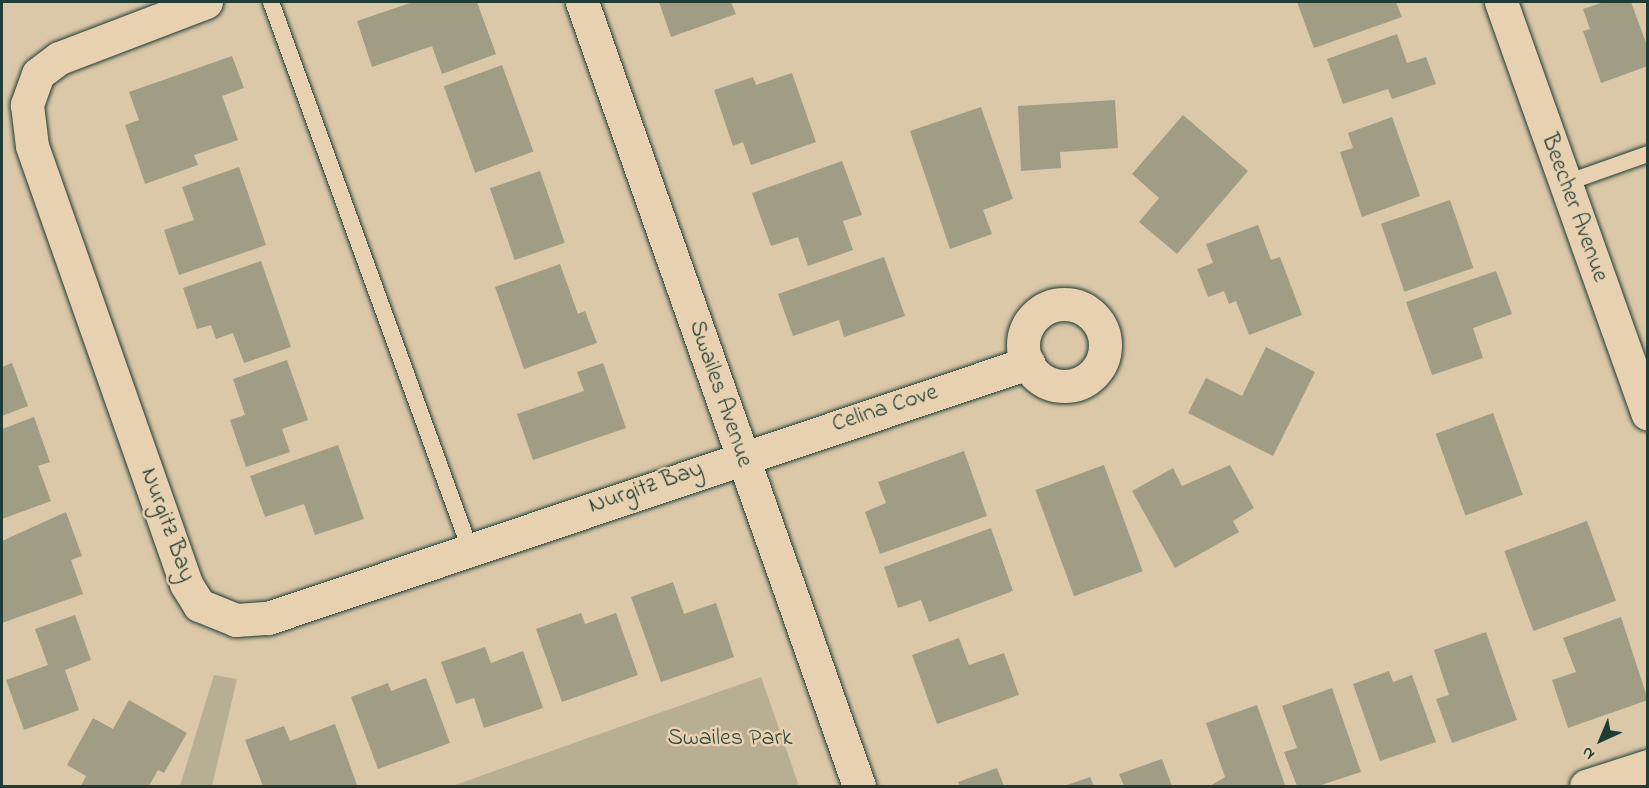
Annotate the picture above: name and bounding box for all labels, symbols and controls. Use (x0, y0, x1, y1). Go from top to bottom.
street label: Beecher Avenue (1534, 130, 1614, 286)
street label: Swailes Avenue (681, 317, 759, 471)
street label: Celina Cove (828, 378, 942, 440)
street label: Nurgitz Bay (585, 455, 707, 521)
street label: Nurgitz Bay (133, 464, 201, 586)
north arrow (1571, 710, 1631, 770)
park label: Swailes Park (668, 725, 792, 753)
text: N (1576, 741, 1601, 765)

